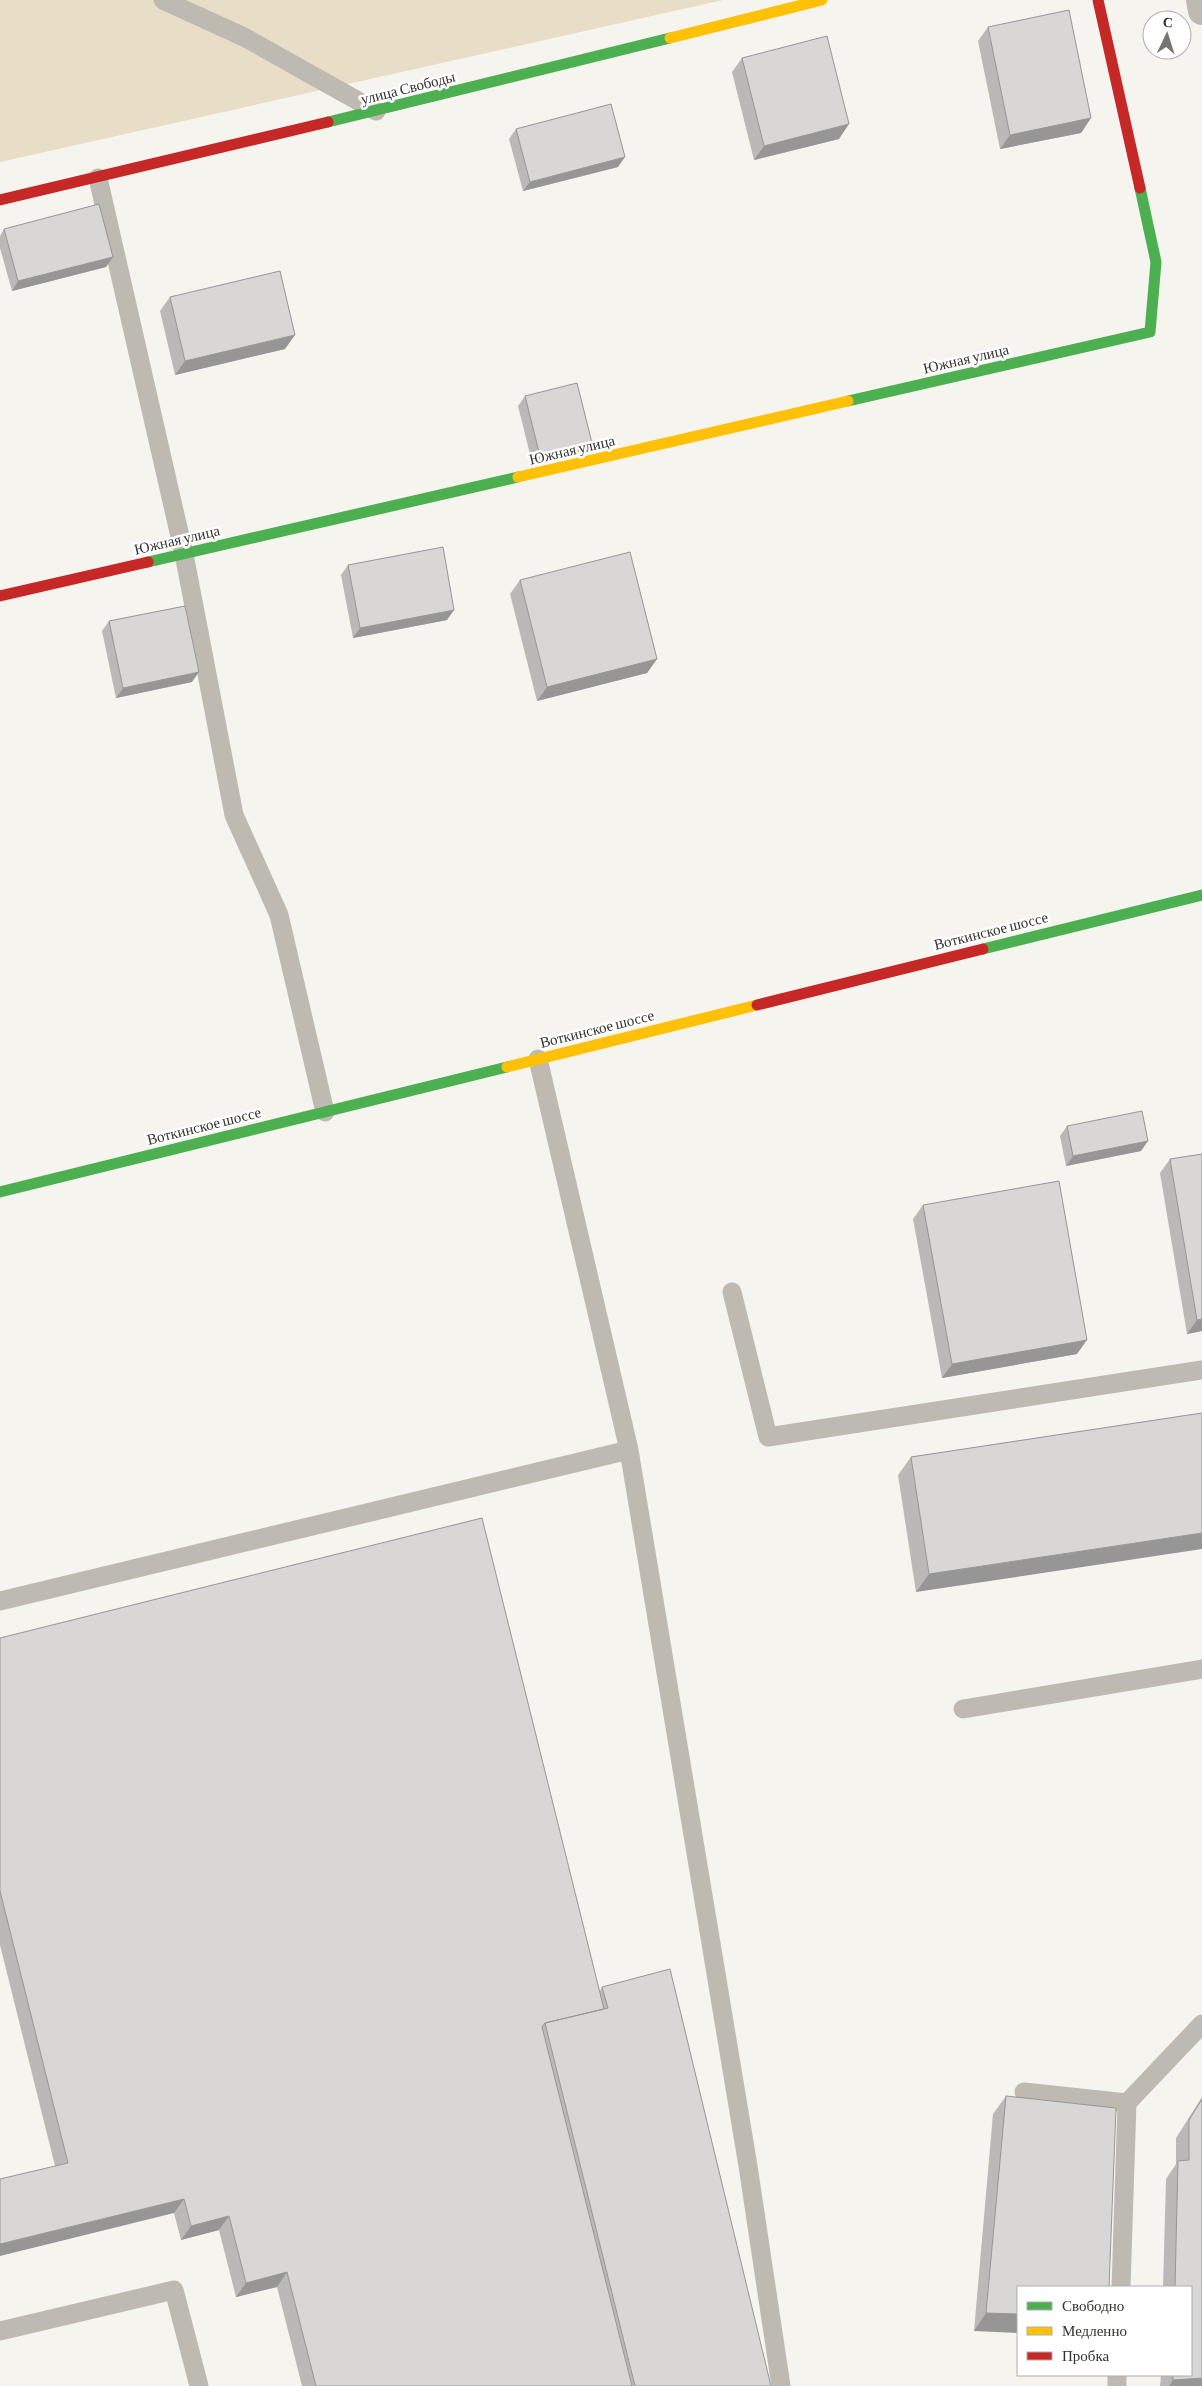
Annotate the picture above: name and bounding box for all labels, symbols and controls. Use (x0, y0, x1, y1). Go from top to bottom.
north arrow (1142, 10, 1192, 60)
text: С (1162, 14, 1174, 30)
street label: улица Свободы (359, 69, 457, 107)
street label: Южная улица (922, 341, 1011, 377)
street label: Южная улица (528, 432, 617, 468)
street label: Южная улица (133, 522, 222, 558)
street label: Воткинское шоссе (932, 909, 1050, 953)
street label: Воткинское шоссе (538, 1007, 656, 1051)
street label: Воткинское шоссе (145, 1104, 263, 1148)
legend (1017, 2286, 1192, 2376)
text: Свободно (1062, 2298, 1124, 2314)
text: Медленно (1062, 2323, 1127, 2339)
text: Пробка (1062, 2348, 1110, 2364)

